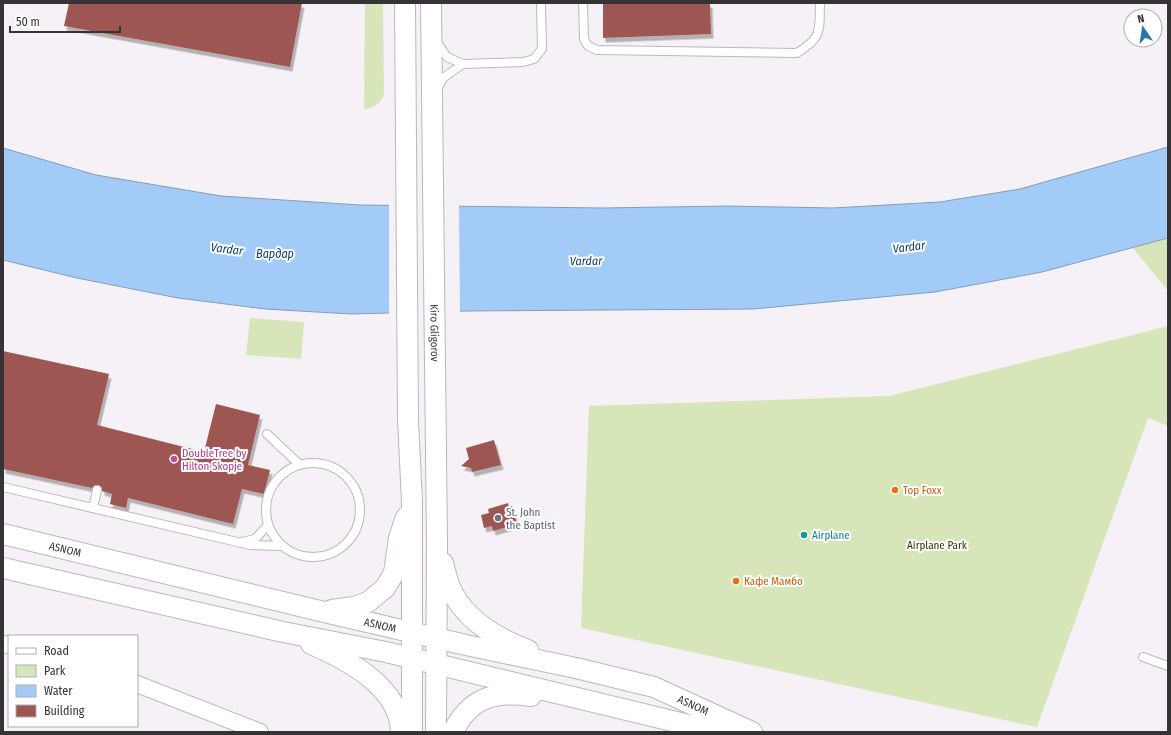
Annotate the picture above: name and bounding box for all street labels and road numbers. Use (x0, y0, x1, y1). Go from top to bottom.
street label: Kiro Gligorov (428, 304, 441, 362)
street label: ASNOM (48, 539, 83, 559)
street label: ASNOM (363, 615, 398, 635)
street label: ASNOM (676, 692, 711, 718)

